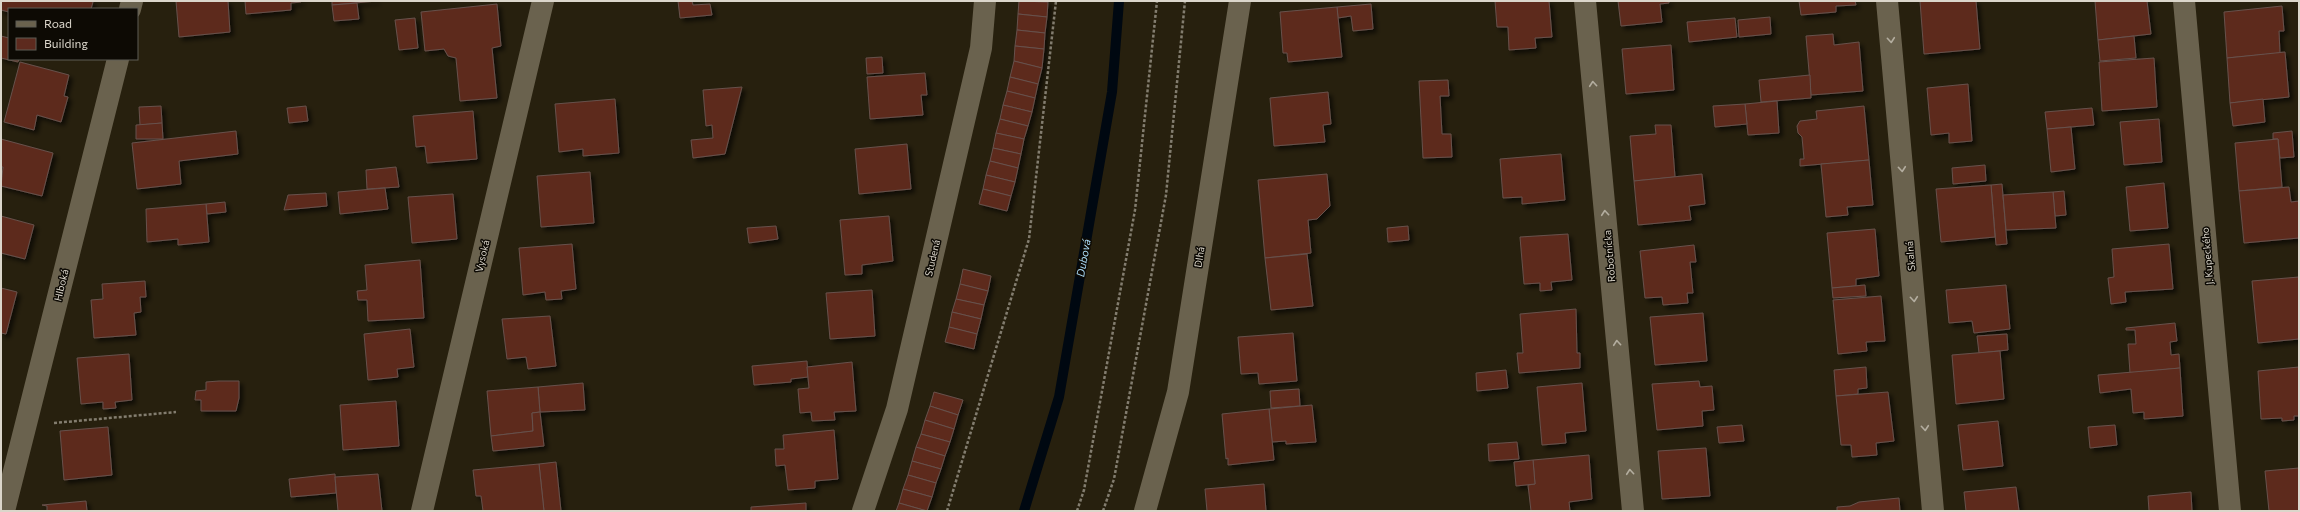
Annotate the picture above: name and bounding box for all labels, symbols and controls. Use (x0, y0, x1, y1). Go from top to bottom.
legend (8, 8, 138, 60)
text: Road (44, 16, 72, 30)
text: Building (44, 36, 88, 50)
one-way arrow (1886, 37, 1895, 43)
one-way arrow (1588, 81, 1597, 87)
one-way arrow (1898, 166, 1907, 172)
one-way arrow (1601, 210, 1610, 216)
street label: J. Kupeckého (2199, 227, 2215, 285)
street label: Robotnícka (1601, 229, 1617, 283)
street label: Studená (922, 238, 942, 278)
water label: Dubová (1073, 238, 1093, 278)
street label: Vysoká (472, 239, 492, 273)
street label: Skalná (1903, 241, 1917, 271)
street label: Dlhá (1191, 246, 1207, 268)
street label: Hlboká (51, 268, 71, 302)
one-way arrow (1909, 296, 1918, 302)
one-way arrow (1613, 340, 1622, 346)
one-way arrow (1921, 425, 1930, 431)
one-way arrow (1625, 469, 1634, 475)

